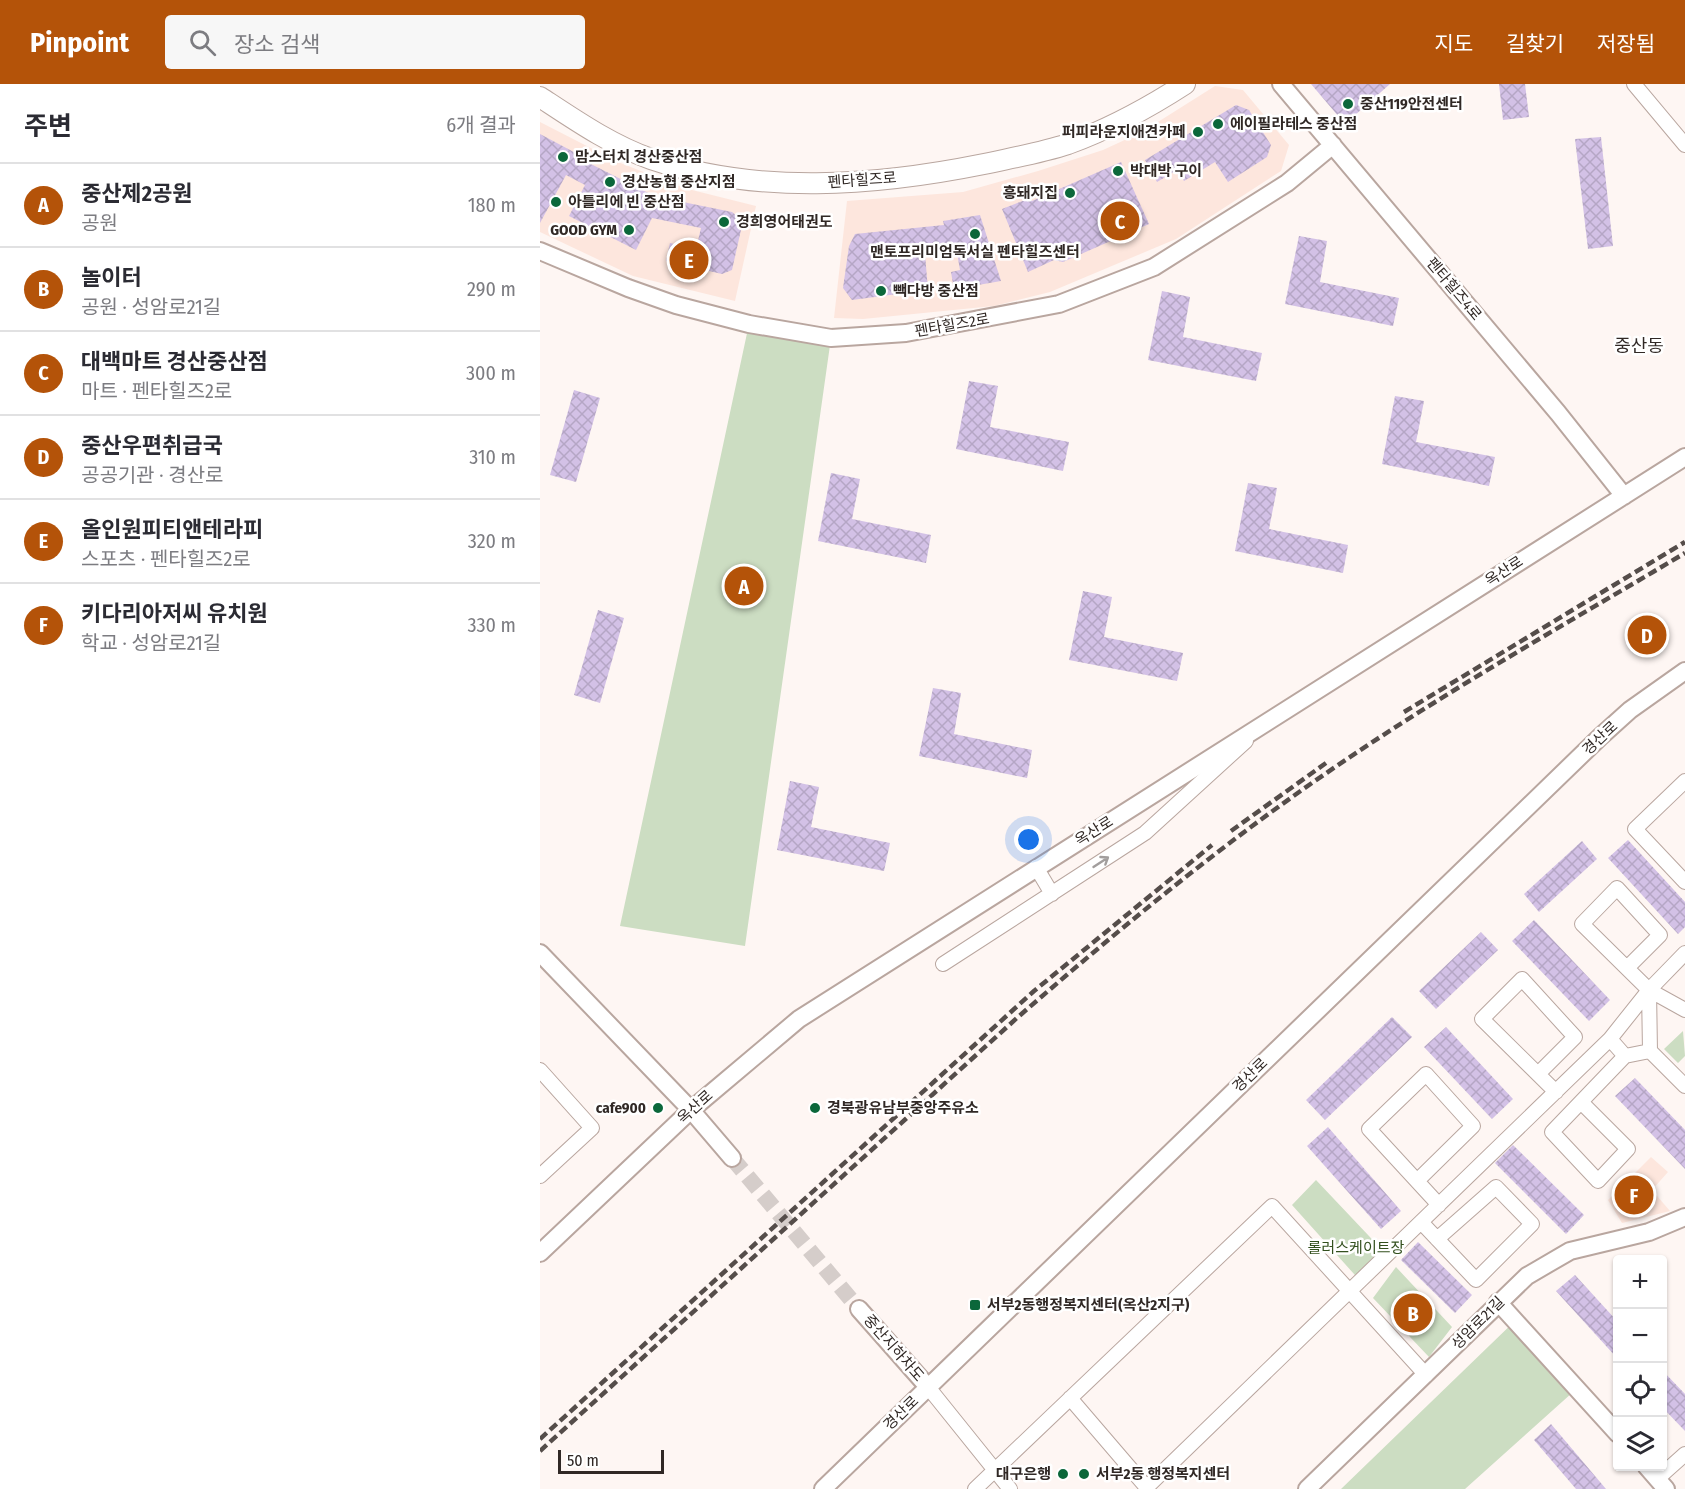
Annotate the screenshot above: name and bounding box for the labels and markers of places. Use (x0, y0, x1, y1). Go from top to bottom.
place label: 중산119안전센터 (1360, 95, 1463, 113)
marker: 중산119안전센터 (1341, 97, 1355, 111)
place label: 에이필라테스 중산점 (1230, 115, 1357, 133)
marker: 에이필라테스 중산점 (1211, 117, 1225, 131)
place label: 퍼피라운지애견카페 (1062, 123, 1186, 141)
marker: 퍼피라운지애견카페 (1191, 125, 1205, 139)
place label: 맘스터치 경산중산점 (575, 148, 702, 166)
marker: 맘스터치 경산중산점 (556, 150, 570, 164)
place label: 박대박 구이 (1130, 162, 1202, 180)
marker: 박대박 구이 (1111, 164, 1125, 178)
place label: 경산농협 중산지점 (622, 173, 736, 191)
marker: 경산농협 중산지점 (603, 175, 617, 189)
place label: 흥돼지집 (1003, 184, 1058, 202)
marker: 흥돼지집 (1063, 186, 1077, 200)
place label: 아틀리에 빈 중산점 (568, 193, 685, 211)
marker: 아틀리에 빈 중산점 (549, 195, 563, 209)
pin: C (1100, 198, 1140, 244)
place label: 경희영어태권도 (736, 213, 833, 231)
marker: 경희영어태권도 (717, 215, 731, 229)
place label: GOOD GYM (550, 221, 617, 239)
marker: GOOD GYM (622, 223, 636, 237)
marker: 맨토프리미엄독서실 펜타힐즈센터 (968, 227, 982, 241)
pin: E (670, 238, 708, 282)
place label: 맨토프리미엄독서실 펜타힐즈센터 (870, 243, 1080, 261)
place label: 빽다방 중산점 (893, 282, 979, 300)
marker: 빽다방 중산점 (874, 284, 888, 298)
pin: A (724, 564, 764, 608)
pin: D (1628, 612, 1666, 658)
place label: cafe900 (596, 1099, 646, 1117)
place label: 경북광유남부중앙주유소 (827, 1099, 979, 1117)
marker: cafe900 (651, 1101, 665, 1115)
marker: 경북광유남부중앙주유소 (808, 1101, 822, 1115)
pin: F (1614, 1172, 1654, 1218)
pin: B (1394, 1290, 1432, 1336)
place label: 서부2동행정복지센터(옥산2지구) (987, 1296, 1190, 1314)
marker: 서부2동행정복지센터(옥산2지구) (968, 1298, 982, 1312)
place label: 대구은행 (996, 1465, 1051, 1483)
place label: 서부2동 행정복지센터 (1096, 1465, 1230, 1483)
marker: 대구은행 (1056, 1467, 1070, 1481)
marker: 서부2동 행정복지센터 (1077, 1467, 1091, 1481)

